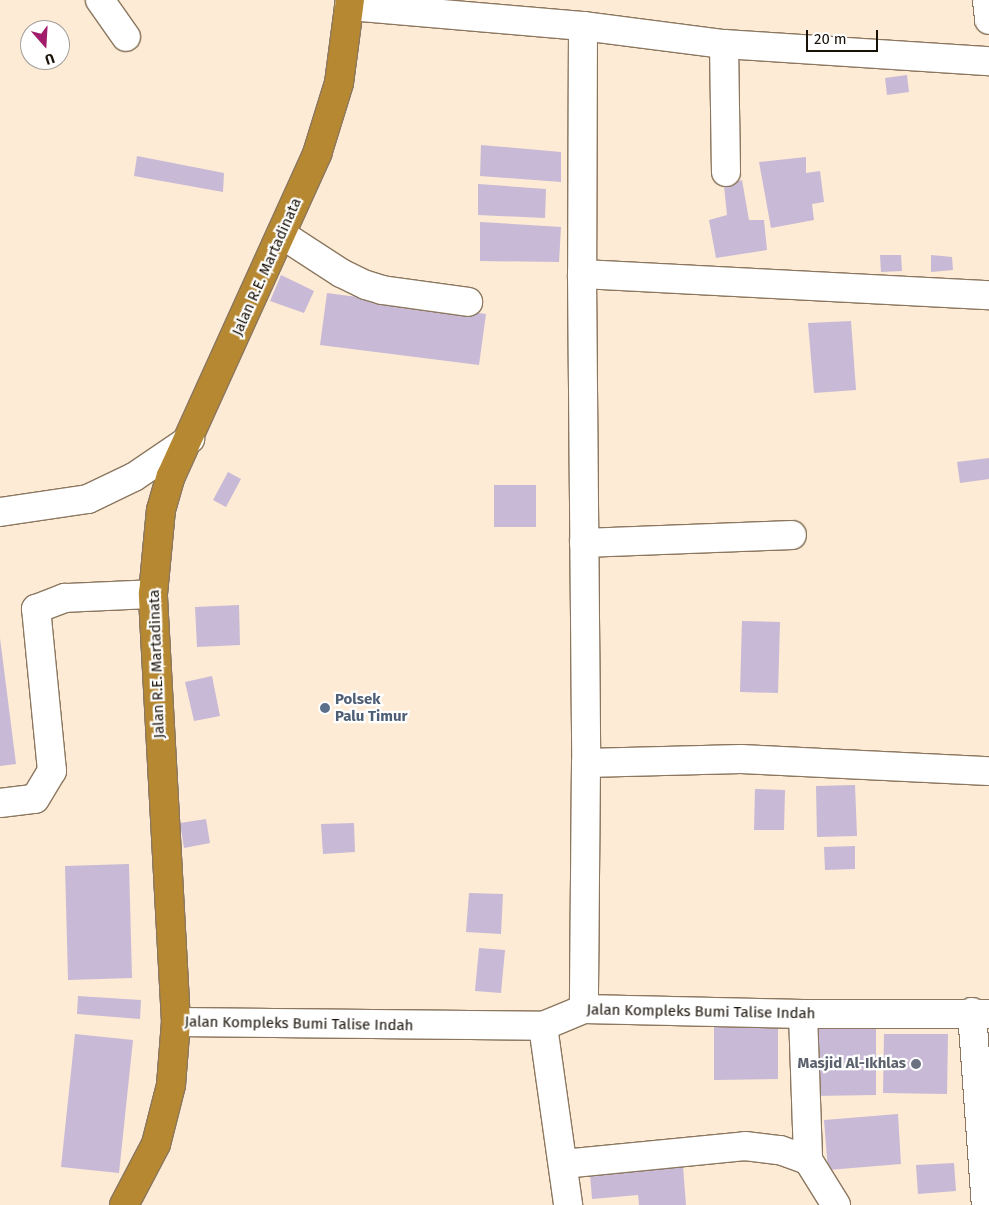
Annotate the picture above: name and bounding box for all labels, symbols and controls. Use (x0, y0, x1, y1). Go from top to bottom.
north arrow (20, 20, 70, 70)
scale bar (809, 20, 882, 52)
text: 20 m (814, 30, 847, 48)
text: U (43, 49, 57, 68)
street label: Jalan R.E. Martadinata (229, 195, 305, 339)
street label: Jalan R.E. Martadinata (145, 589, 169, 739)
place label: Polsek Palu Timur (335, 690, 407, 725)
marker: Polsek Palu Timur (319, 702, 331, 714)
street label: Jalan Kompleks Bumi Talise Indah (586, 1001, 816, 1023)
street label: Jalan Kompleks Bumi Talise Indah (184, 1013, 414, 1035)
place label: Masjid Al-Ikhlas (798, 1055, 906, 1073)
marker: Masjid Al-Ikhlas (910, 1058, 922, 1070)

